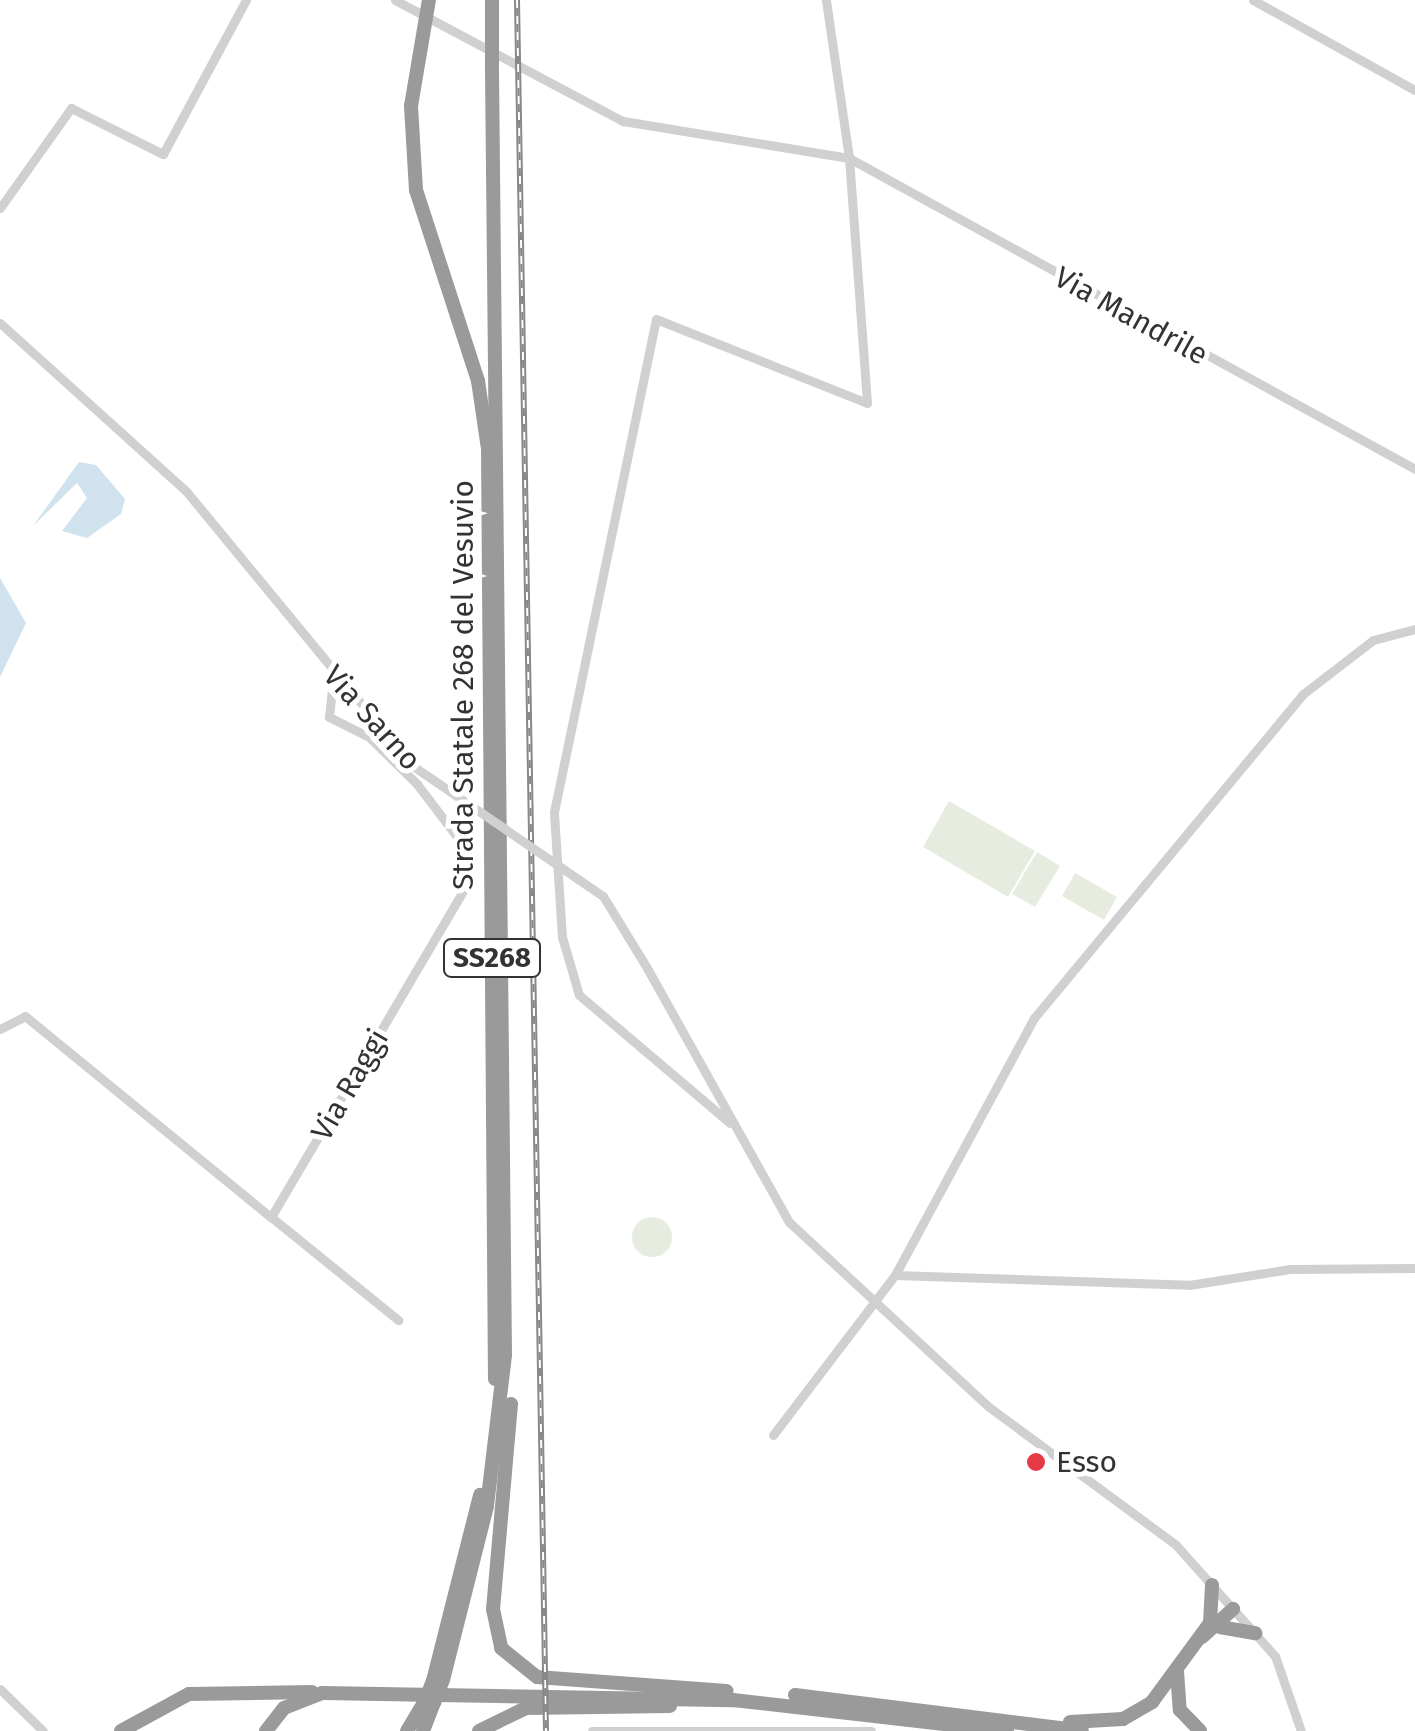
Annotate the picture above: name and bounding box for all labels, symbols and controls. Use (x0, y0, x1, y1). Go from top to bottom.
street label: Via Mandrile (1048, 259, 1214, 373)
street label: Strada Statale 268 del Vesuvio (445, 480, 481, 890)
street label: Via Sarno (316, 658, 428, 778)
road number: SS268 (442, 935, 542, 981)
street label: Via Raggi (304, 1023, 396, 1147)
place label: Esso (1056, 1444, 1117, 1480)
marker: Esso (1025, 1451, 1047, 1473)

